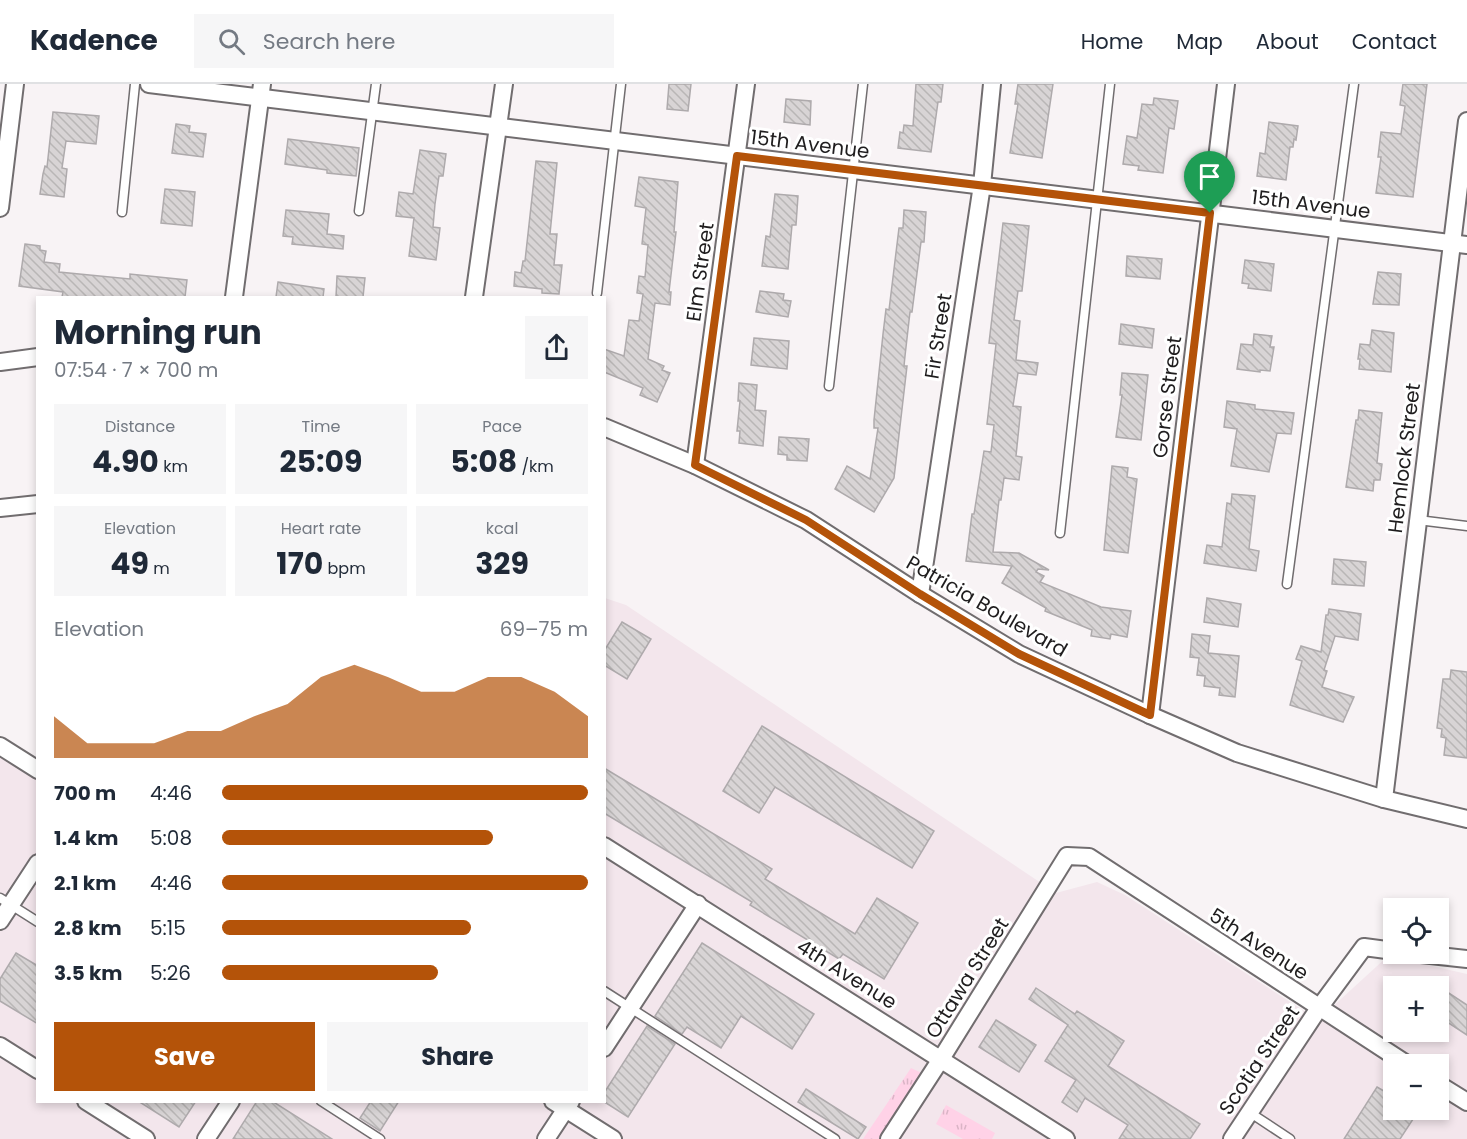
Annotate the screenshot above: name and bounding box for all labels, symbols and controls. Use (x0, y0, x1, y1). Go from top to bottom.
search box (194, 14, 614, 68)
text: Kadence (30, 21, 158, 60)
icon: search (215, 25, 248, 58)
text: Search here (263, 26, 395, 57)
text: Home (1081, 27, 1143, 56)
text: Map (1176, 27, 1223, 56)
text: About (1256, 27, 1319, 56)
text: Contact (1352, 27, 1437, 56)
street label: 15th Avenue (749, 123, 871, 165)
pin (1184, 151, 1235, 213)
icon: arrive (1193, 160, 1226, 193)
street label: 15th Avenue (1250, 183, 1372, 225)
street label: Elm Street (679, 221, 721, 323)
street label: Fir Street (917, 291, 959, 381)
text: Morning run (54, 309, 262, 356)
button: share (525, 316, 588, 379)
street label: Gorse Street (1146, 334, 1188, 460)
text: 07:54 · 7 × 700 m (54, 356, 218, 384)
street label: Hemlock Street (1381, 381, 1427, 535)
text: Distance (105, 415, 175, 438)
text: Time (302, 415, 341, 438)
text: Pace (482, 415, 522, 438)
text: 4.90 (92, 440, 159, 483)
text: 25:09 (279, 440, 363, 483)
text: 5:08 (450, 440, 517, 483)
text: km (159, 455, 188, 478)
text: /km (517, 455, 554, 478)
text: Elevation (104, 517, 176, 540)
text: Heart rate (281, 517, 361, 540)
text: kcal (486, 517, 518, 540)
text: 49 (110, 542, 149, 585)
text: 170 (276, 542, 323, 585)
text: 329 (475, 542, 529, 585)
street label: Patricia Boulevard (901, 548, 1073, 664)
text: m (149, 557, 170, 580)
text: bpm (323, 557, 366, 580)
text: Elevation (54, 615, 144, 643)
text: 69–75 m (500, 615, 588, 643)
text: 700 m (54, 779, 116, 807)
text: 4:46 (150, 779, 192, 807)
text: 1.4 km (54, 824, 118, 852)
text: 5:08 (150, 824, 192, 852)
text: 2.1 km (54, 869, 116, 897)
text: 4:46 (150, 869, 192, 897)
map controls (1383, 898, 1449, 1120)
button: locate (1383, 898, 1449, 964)
street label: 5th Avenue (1204, 901, 1314, 987)
street label: Ottawa Street (919, 912, 1015, 1044)
text: 2.8 km (54, 914, 122, 942)
text: 5:15 (150, 914, 186, 942)
street label: 4th Avenue (792, 932, 902, 1016)
text: 3.5 km (54, 959, 123, 987)
text: 5:26 (150, 959, 191, 987)
button: + (1383, 976, 1449, 1042)
street label: Scotia Street (1212, 1000, 1306, 1120)
button: Save (54, 1022, 315, 1091)
button: Share (327, 1022, 588, 1091)
button: − (1383, 1054, 1449, 1120)

